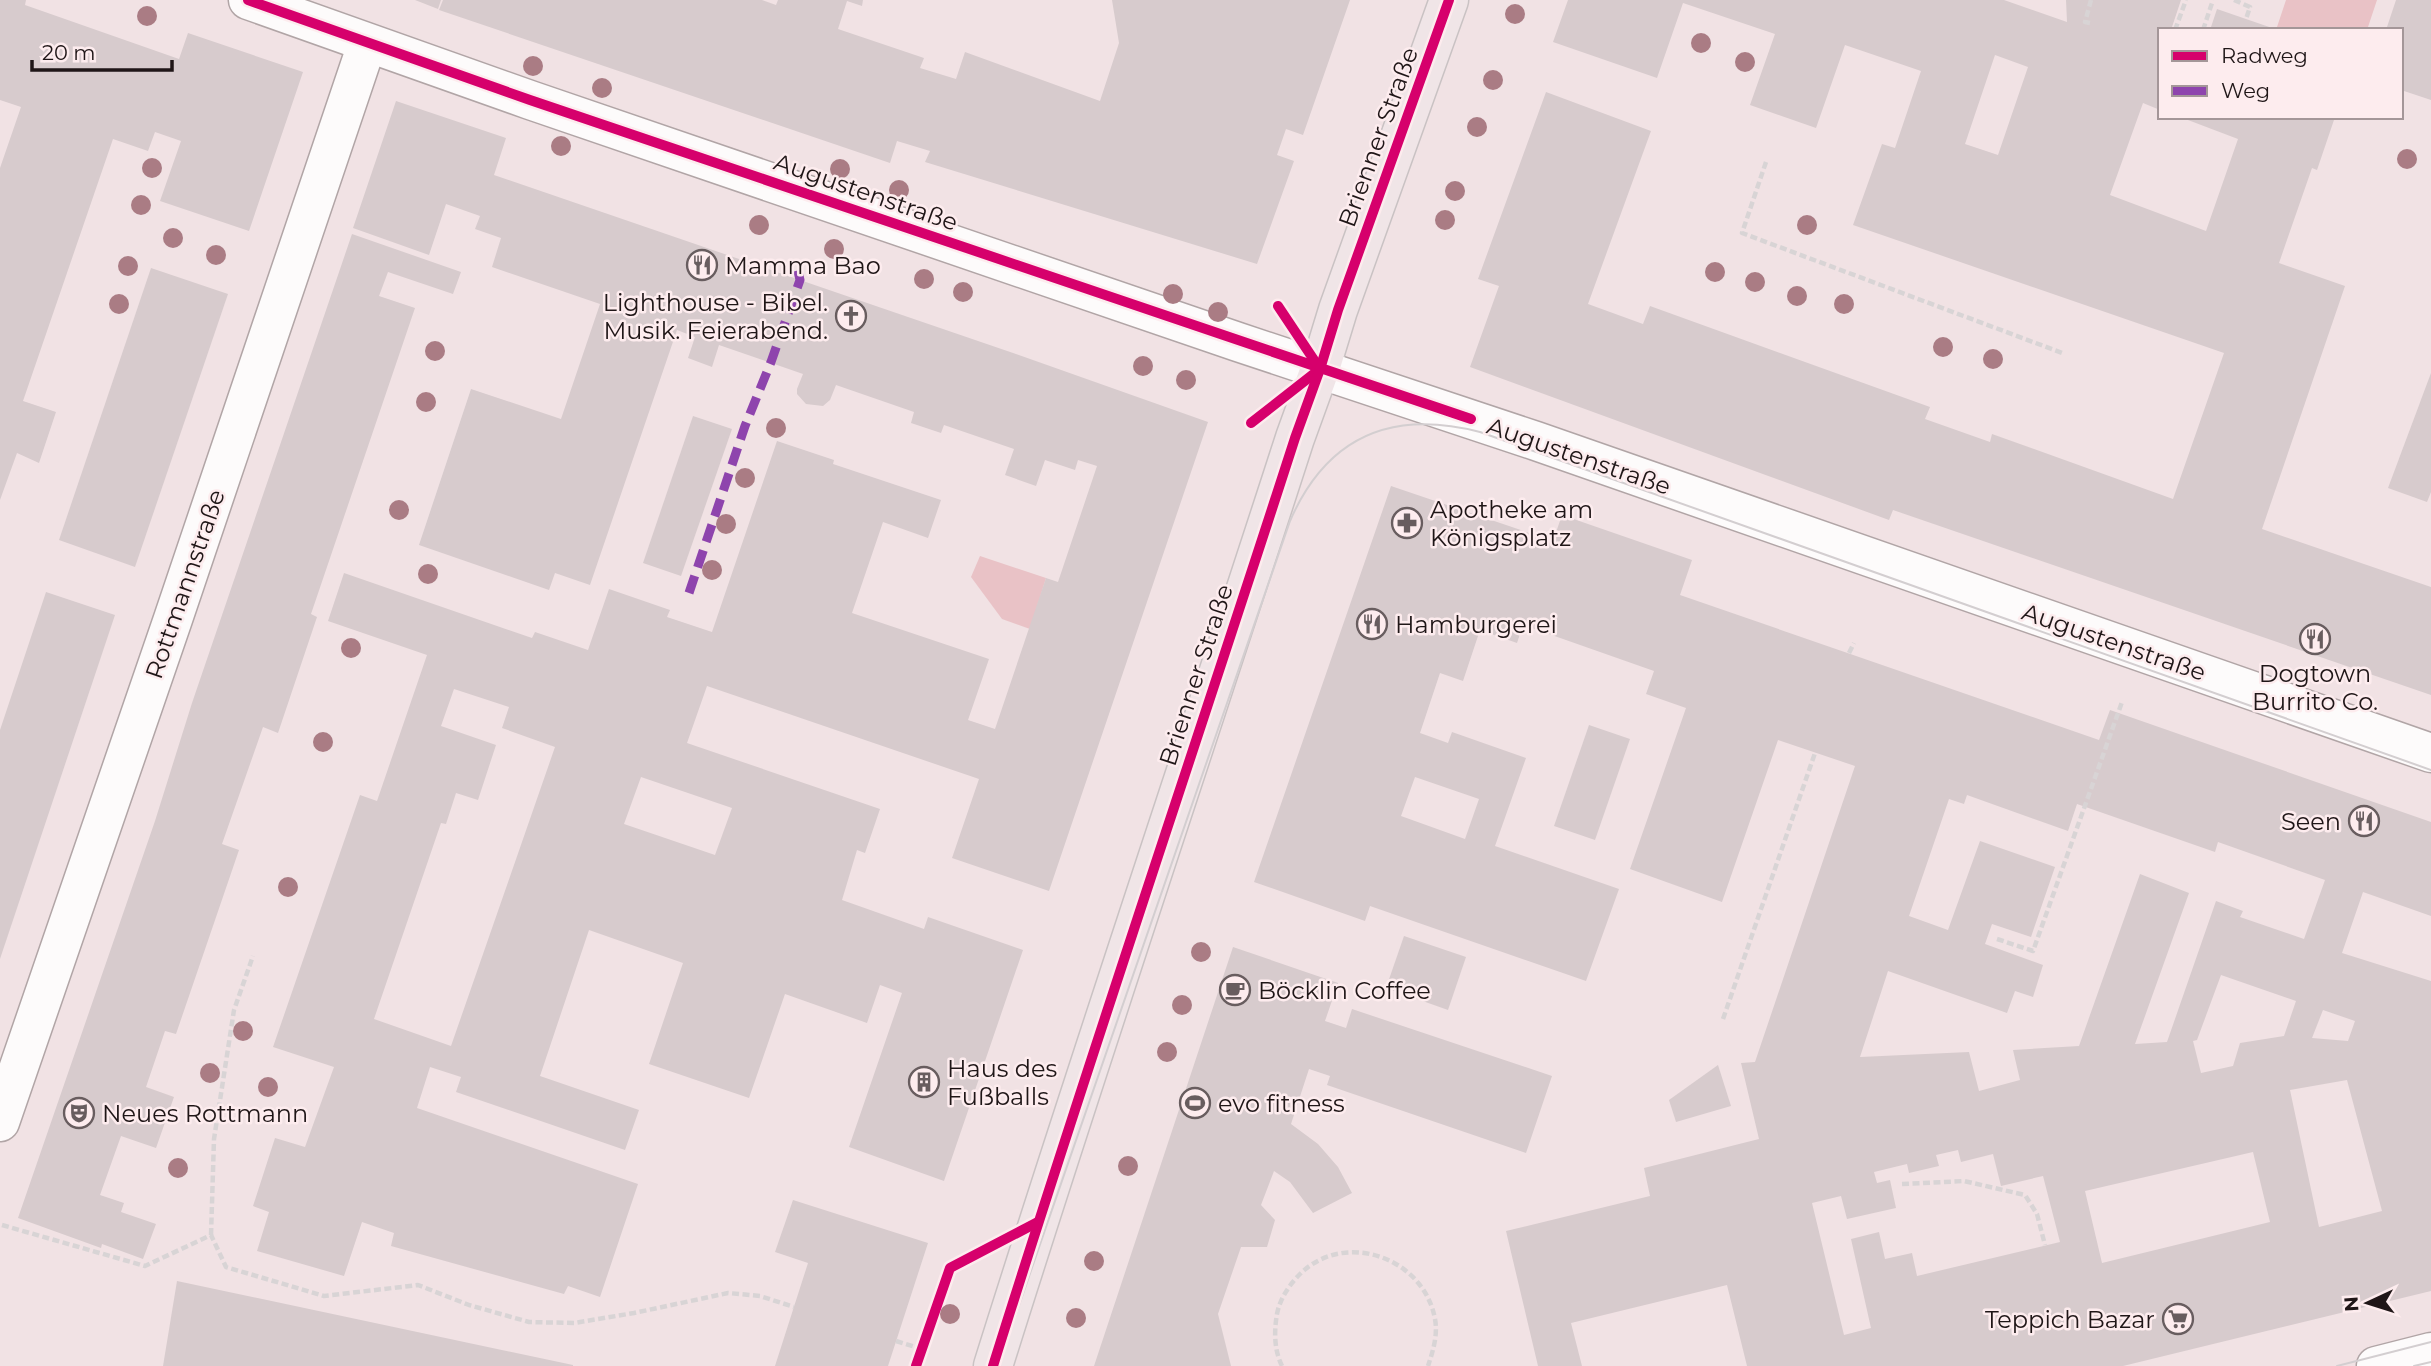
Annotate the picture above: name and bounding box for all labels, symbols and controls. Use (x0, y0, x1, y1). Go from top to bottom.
scale bar (32, 28, 172, 72)
legend (2158, 28, 2403, 119)
text: 20 m (42, 40, 96, 65)
street label: Brienner Straße (1332, 43, 1424, 231)
text: Radweg (2221, 43, 2308, 68)
text: Weg (2221, 78, 2270, 103)
street label: Augustenstraße (770, 147, 962, 237)
restaurant icon: Mamma Bao (685, 248, 719, 282)
place label: Mamma Bao (725, 251, 881, 280)
place label: Lighthouse - Bibel. Musik. Feierabend. (603, 288, 828, 345)
church icon: Lighthouse - Bibel. Musik. Feierabend. (834, 299, 868, 333)
street label: Augustenstraße (1483, 411, 1675, 501)
street label: Rottmannstraße (139, 485, 231, 683)
place label: Apotheke am Königsplatz (1430, 495, 1593, 552)
pharmacy icon: Apotheke am Königsplatz (1390, 506, 1424, 540)
street label: Brienner Straße (1153, 581, 1239, 769)
street label: Augustenstraße (2018, 597, 2210, 687)
restaurant icon: Hamburgerei (1355, 607, 1389, 641)
place label: Hamburgerei (1395, 610, 1557, 639)
restaurant icon: Dogtown Burrito Co. (2298, 622, 2332, 656)
place label: Dogtown Burrito Co. (2252, 659, 2378, 716)
restaurant icon: Seen (2347, 804, 2381, 838)
place label: Seen (2281, 807, 2341, 836)
cafe icon: Böcklin Coffee (1218, 973, 1252, 1007)
place label: Böcklin Coffee (1258, 976, 1431, 1005)
place label: Haus des Fußballs (947, 1054, 1057, 1111)
building icon: Haus des Fußballs (907, 1065, 941, 1099)
sports icon: evo fitness (1178, 1086, 1212, 1120)
place label: evo fitness (1218, 1089, 1345, 1118)
theatre icon: Neues Rottmann (62, 1096, 96, 1130)
place label: Neues Rottmann (102, 1099, 308, 1128)
north arrow (2333, 1268, 2403, 1338)
text: N (2340, 1296, 2364, 1313)
supermarket icon: Teppich Bazar (2161, 1302, 2195, 1336)
place label: Teppich Bazar (1985, 1305, 2155, 1334)

